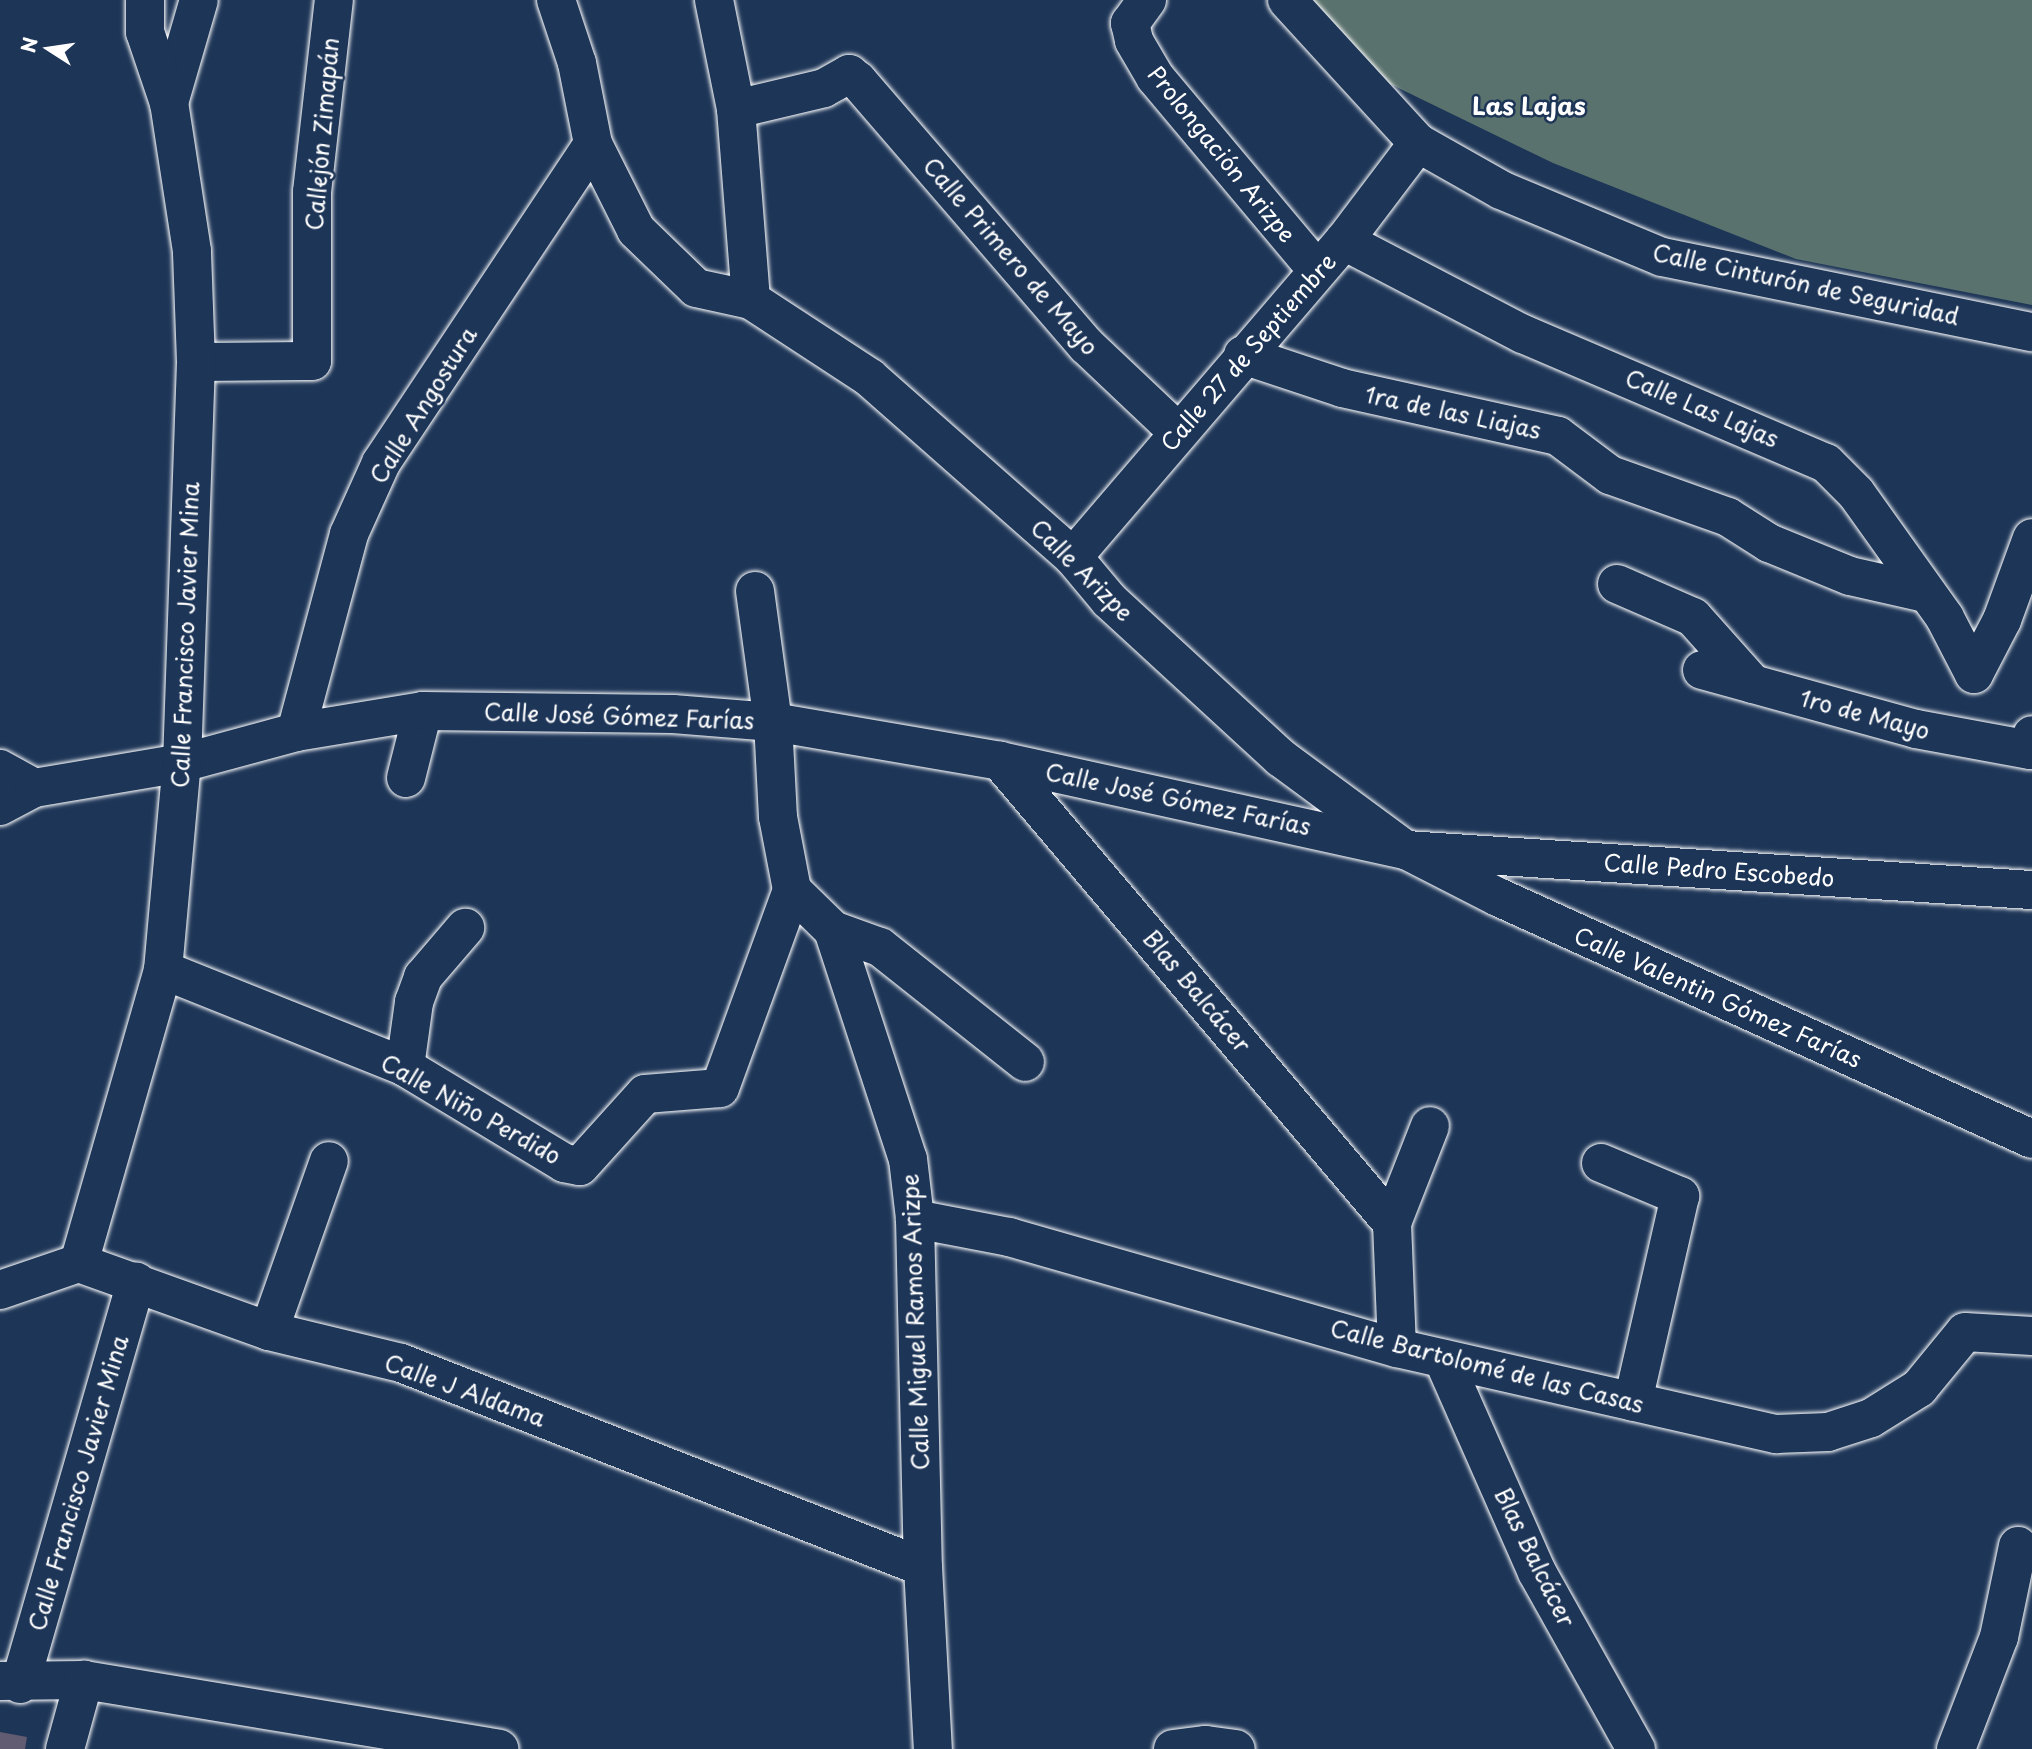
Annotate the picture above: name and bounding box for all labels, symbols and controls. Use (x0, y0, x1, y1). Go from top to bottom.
north arrow (14, 14, 84, 84)
text: N (13, 34, 44, 55)
street label: Callejón Zimapán (300, 36, 344, 232)
street label: Prolongación Arizpe (1143, 60, 1301, 248)
district label: Las Lajas (1471, 92, 1587, 120)
street label: Calle Primero de Mayo (918, 152, 1104, 360)
street label: Calle Cinturón de Seguridad (1650, 238, 1962, 330)
street label: Calle 27 de Septiembre (1153, 246, 1343, 458)
street label: Calle Angostura (364, 321, 482, 489)
street label: Calle Las Lajas (1620, 363, 1784, 453)
street label: 1ra de las Liajas (1363, 380, 1543, 444)
street label: Calle Francisco Javier Mina (166, 481, 204, 789)
street label: Calle Arizpe (1025, 513, 1139, 627)
street label: 1ro de Mayo (1796, 683, 1934, 745)
street label: Calle José Gómez Farías (483, 697, 755, 735)
street label: Calle José Gómez Farías (1043, 757, 1313, 841)
street label: Calle Pedro Escobedo (1602, 848, 1836, 892)
street label: Calle Valentin Gómez Farías (1570, 921, 1866, 1073)
street label: Blas Balcácer (1137, 924, 1257, 1058)
street label: Calle Niño Perdido (375, 1048, 567, 1170)
street label: Calle Miguel Ramos Arizpe (896, 1174, 934, 1470)
street label: Calle Bartolomé de las Casas (1325, 1313, 1649, 1419)
street label: Calle Francisco Javier Mina (22, 1331, 134, 1635)
street label: Calle J Aldama (379, 1348, 551, 1432)
street label: Blas Balcácer (1489, 1482, 1581, 1632)

